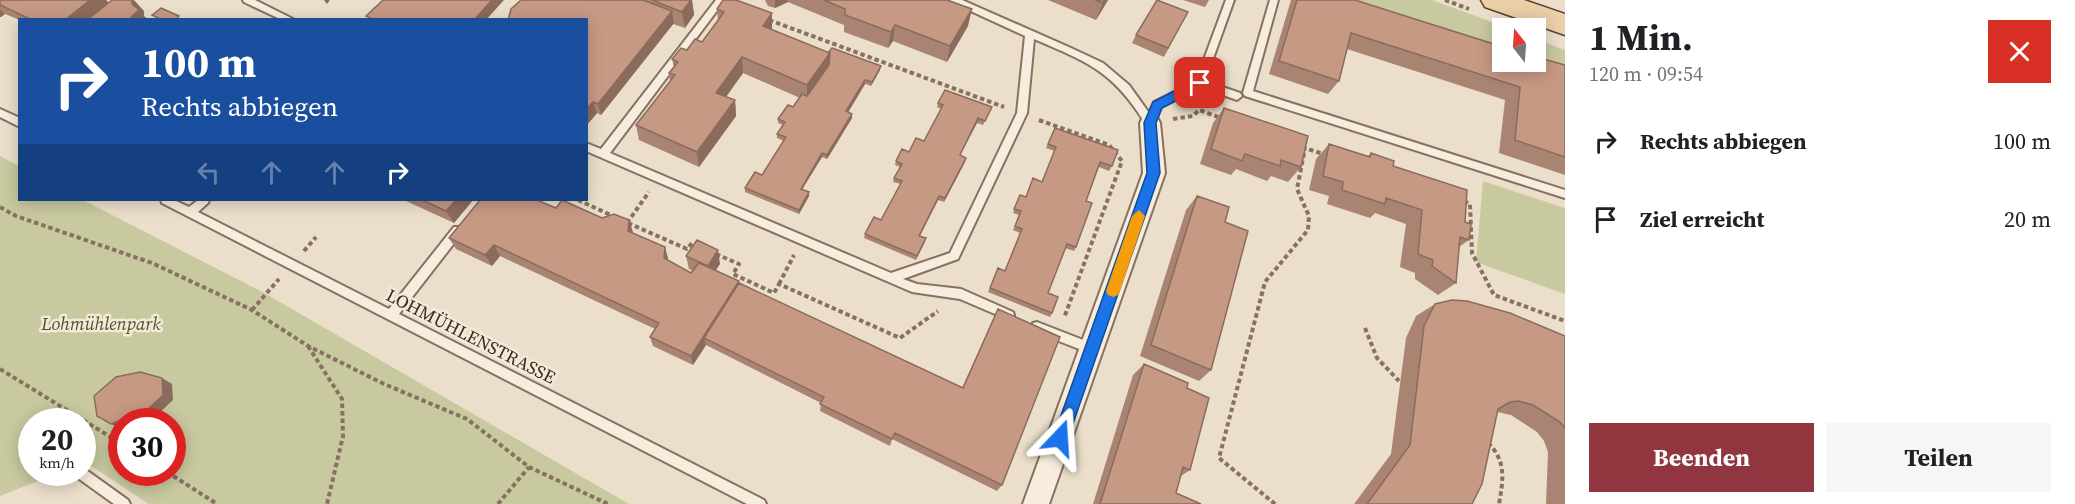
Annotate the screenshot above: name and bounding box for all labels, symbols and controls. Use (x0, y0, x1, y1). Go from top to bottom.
text: 1 Min. (1589, 13, 1693, 62)
north arrow (1492, 18, 1546, 72)
map controls (1492, 18, 1546, 72)
button: close (1988, 20, 2051, 83)
text: 100 m (141, 33, 256, 91)
icon: right (42, 42, 120, 120)
pin (1174, 57, 1225, 108)
text: 120 m · 09:54 (1589, 60, 1703, 88)
icon: arrive (1183, 66, 1216, 99)
text: Rechts abbiegen (141, 88, 338, 125)
icon: right (1589, 125, 1622, 158)
text: Rechts abbiegen (1640, 126, 1807, 156)
text: 100 m (1993, 126, 2051, 156)
icon: left (192, 156, 225, 189)
icon: ahead (255, 156, 288, 189)
icon: ahead (318, 156, 351, 189)
icon: right (381, 156, 414, 189)
icon: arrive (1589, 203, 1622, 236)
text: Ziel erreicht (1640, 204, 1764, 234)
text: 20 m (2004, 204, 2051, 234)
street label: LOHMÜHLENSTRASSE (382, 282, 560, 390)
park label: Lohmühlenpark (40, 311, 161, 336)
position arrow (1028, 406, 1092, 470)
speed limit sign: 30 (108, 408, 186, 486)
text: 20 (41, 419, 73, 460)
button: Beenden (1589, 423, 1814, 492)
button: Teilen (1826, 423, 2051, 492)
text: km/h (39, 452, 75, 473)

